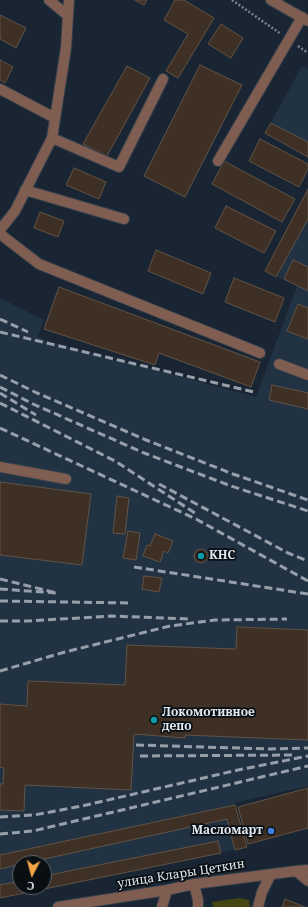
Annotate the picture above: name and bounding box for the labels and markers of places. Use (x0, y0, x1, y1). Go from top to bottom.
place label: КНС (209, 549, 235, 563)
marker: КНС (196, 551, 206, 561)
place label: Локомотивное депо (162, 706, 255, 734)
marker: Локомотивное депо (149, 715, 159, 725)
place label: Масломарт (191, 824, 263, 838)
marker: Масломарт (266, 826, 276, 836)

